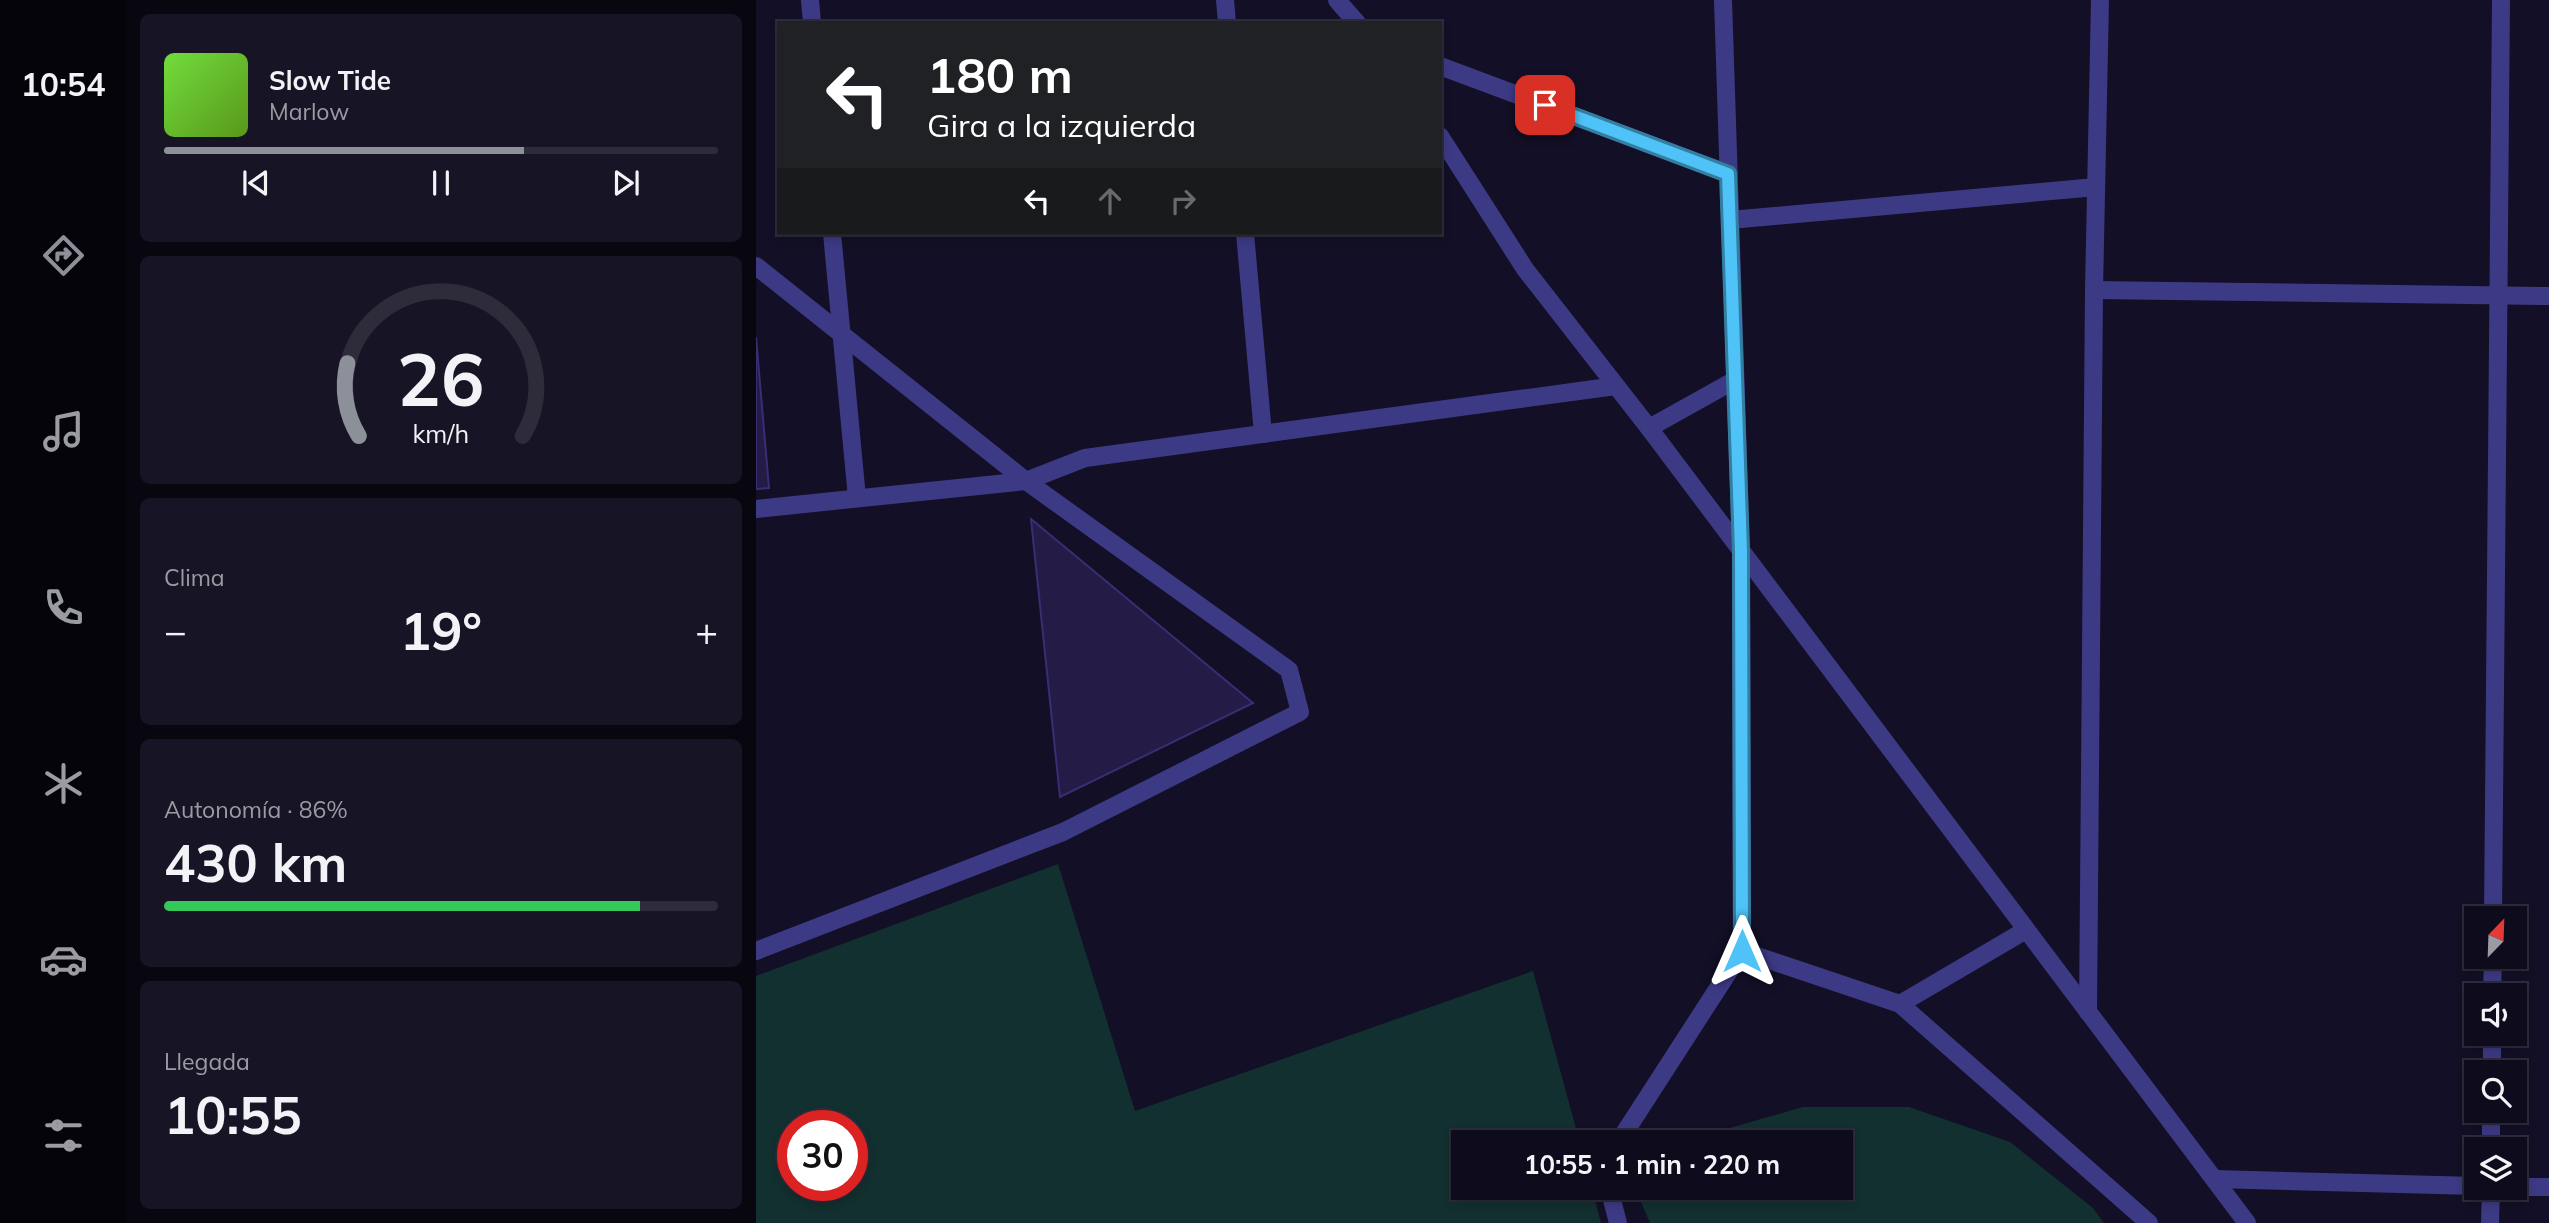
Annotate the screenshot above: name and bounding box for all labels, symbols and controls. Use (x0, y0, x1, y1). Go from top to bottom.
text: 180 m (927, 44, 1073, 105)
icon: left (812, 49, 903, 140)
text: 10:54 (21, 64, 105, 104)
text: Slow Tide (269, 64, 391, 97)
pin (1515, 75, 1575, 135)
icon: arrive (1526, 86, 1564, 124)
text: Marlow (269, 97, 349, 126)
text: Gira a la izquierda (927, 105, 1196, 145)
icon: previous (237, 164, 275, 202)
icon: pause (422, 164, 460, 202)
icon: next (607, 164, 645, 202)
icon: left (1018, 182, 1056, 220)
icon: ahead (1091, 182, 1129, 220)
icon: right (1164, 182, 1202, 220)
icon: directions (39, 231, 88, 280)
text: 26 (397, 333, 485, 424)
icon: music (39, 407, 88, 456)
text: km/h (413, 417, 469, 448)
text: Clima (164, 563, 225, 592)
icon: phone (39, 583, 88, 632)
text: 19° (400, 598, 482, 663)
text: − (164, 607, 187, 655)
text: + (695, 607, 718, 655)
icon: climate (39, 759, 88, 808)
text: Autonomía · 86% (164, 795, 348, 824)
text: 430 km (164, 830, 347, 895)
north arrow (2464, 906, 2527, 970)
map controls (2464, 906, 2527, 1200)
position arrow (1705, 914, 1779, 988)
icon: car (39, 935, 88, 984)
button: sound (2464, 983, 2527, 1046)
text: Llegada (164, 1047, 250, 1076)
button: search (2464, 1060, 2527, 1123)
text: 10:55 (164, 1082, 302, 1147)
speed limit sign: 30 (777, 1110, 868, 1201)
icon: filters (39, 1111, 88, 1160)
button: layers (2464, 1137, 2527, 1200)
text: 10:55 · 1 min · 220 m (1524, 1148, 1780, 1181)

